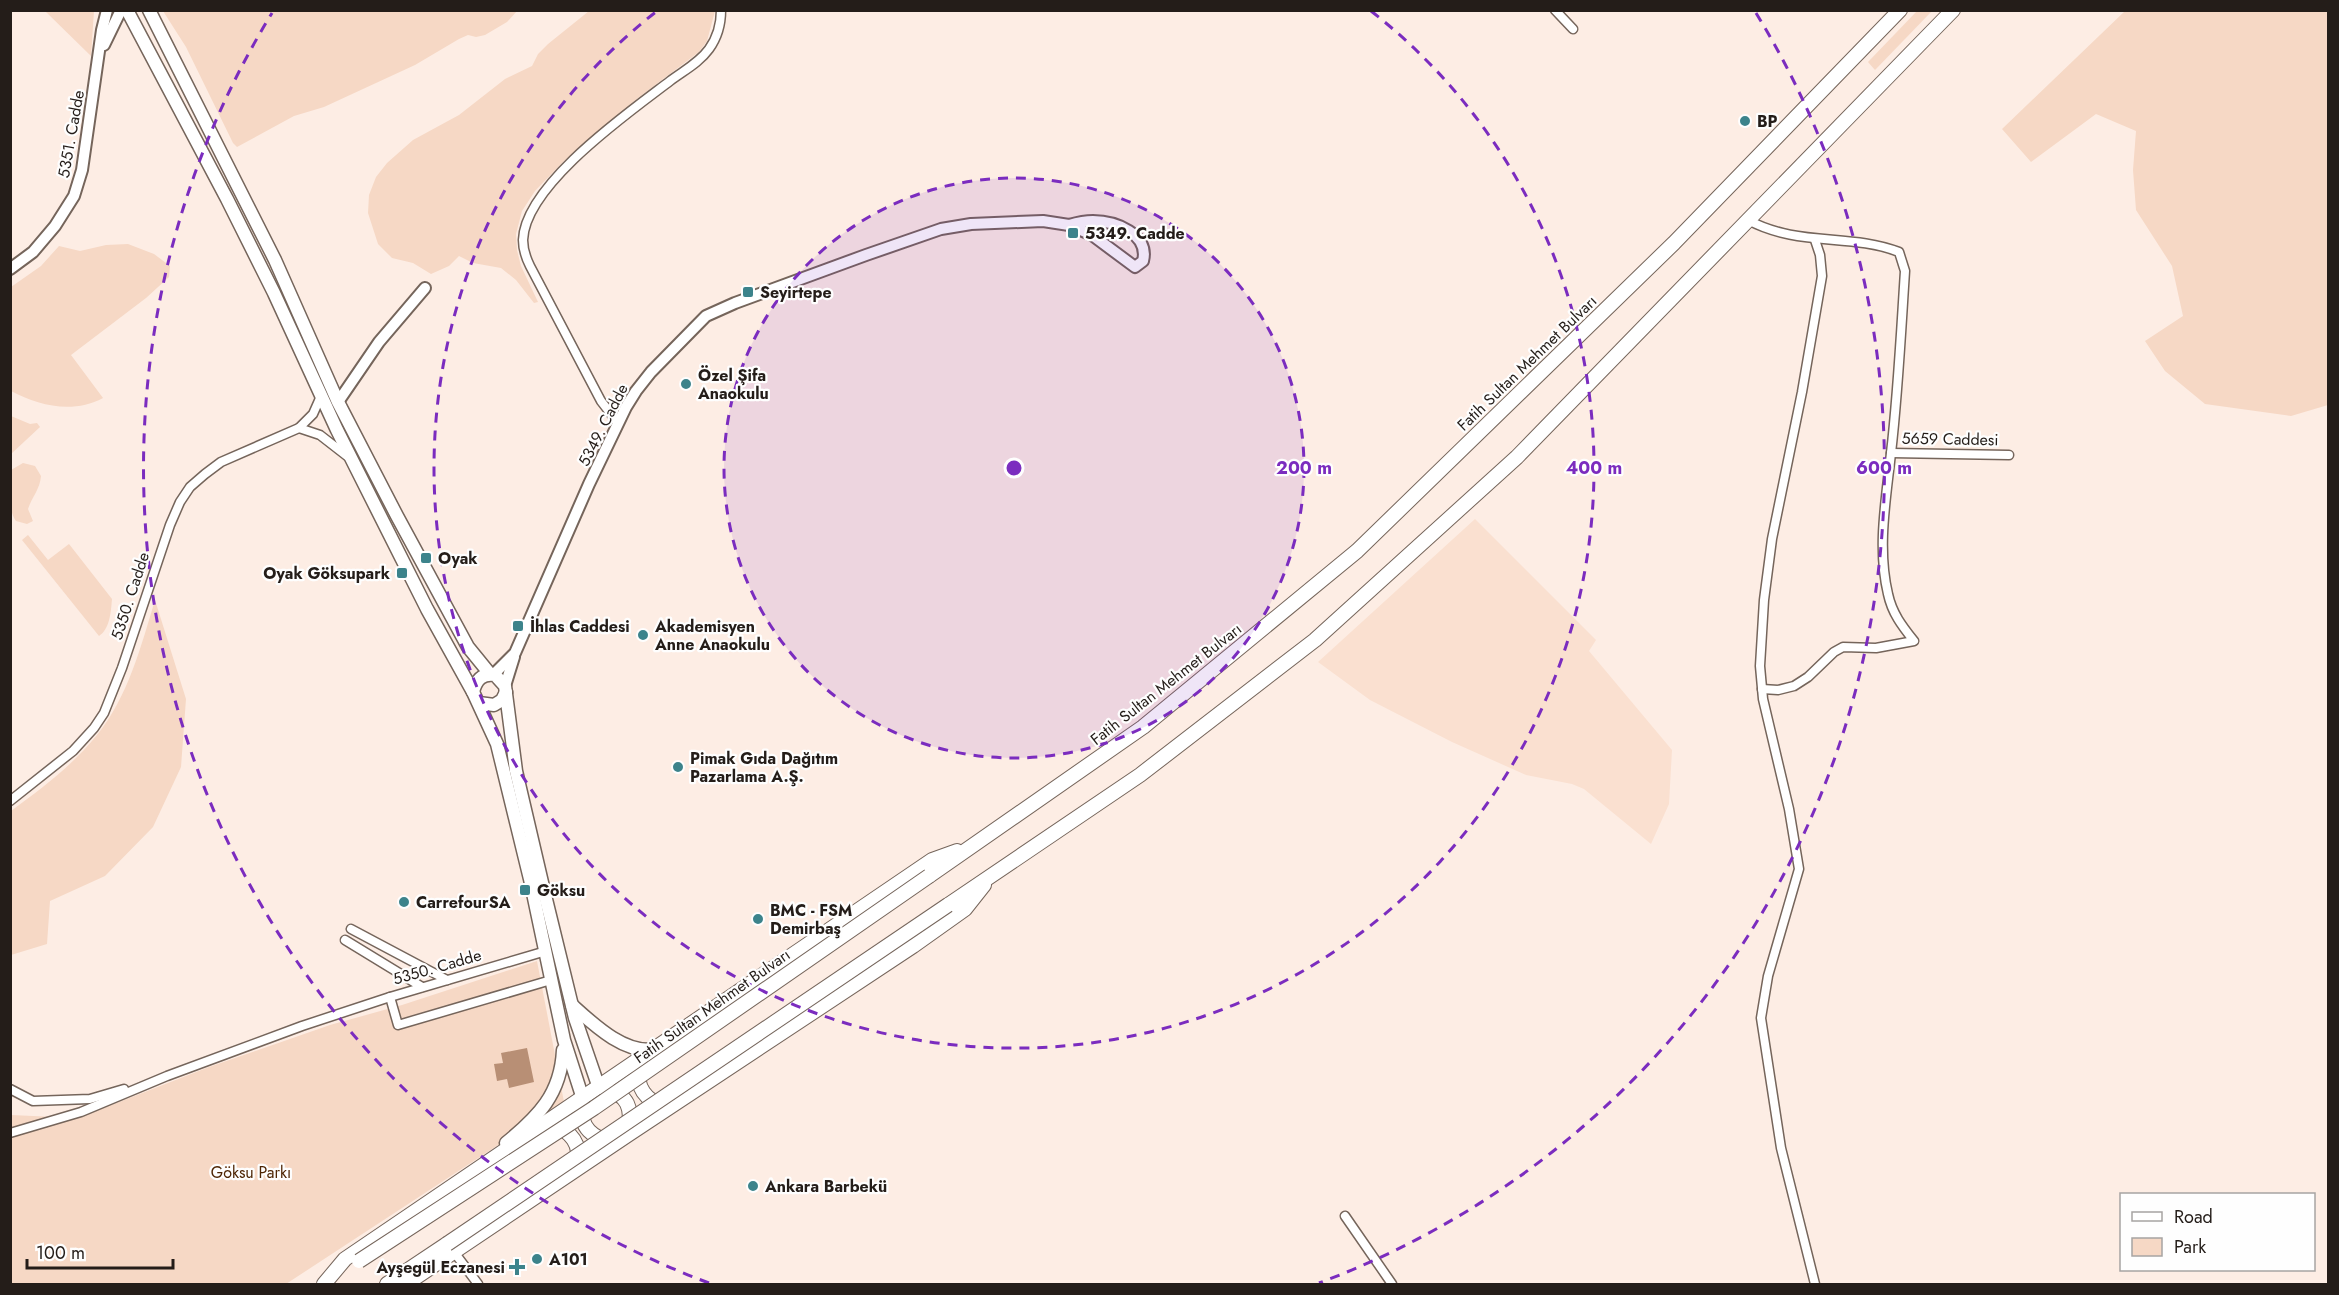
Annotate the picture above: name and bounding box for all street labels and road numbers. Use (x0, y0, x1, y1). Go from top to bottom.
street label: 5351. Cadde (52, 88, 90, 180)
street label: Fatih Sultan Mehmet Bulvarı (1452, 290, 1602, 436)
street label: 5349. Cadde (572, 380, 634, 470)
street label: 5659 Caddesi (1901, 427, 1999, 451)
street label: 5350. Cadde (105, 549, 155, 643)
street label: Fatih Sultan Mehmet Bulvarı (1085, 618, 1247, 750)
street label: 5350. Cadde (390, 943, 484, 991)
street label: Fatih Sultan Mehmet Bulvarı (629, 943, 795, 1069)

